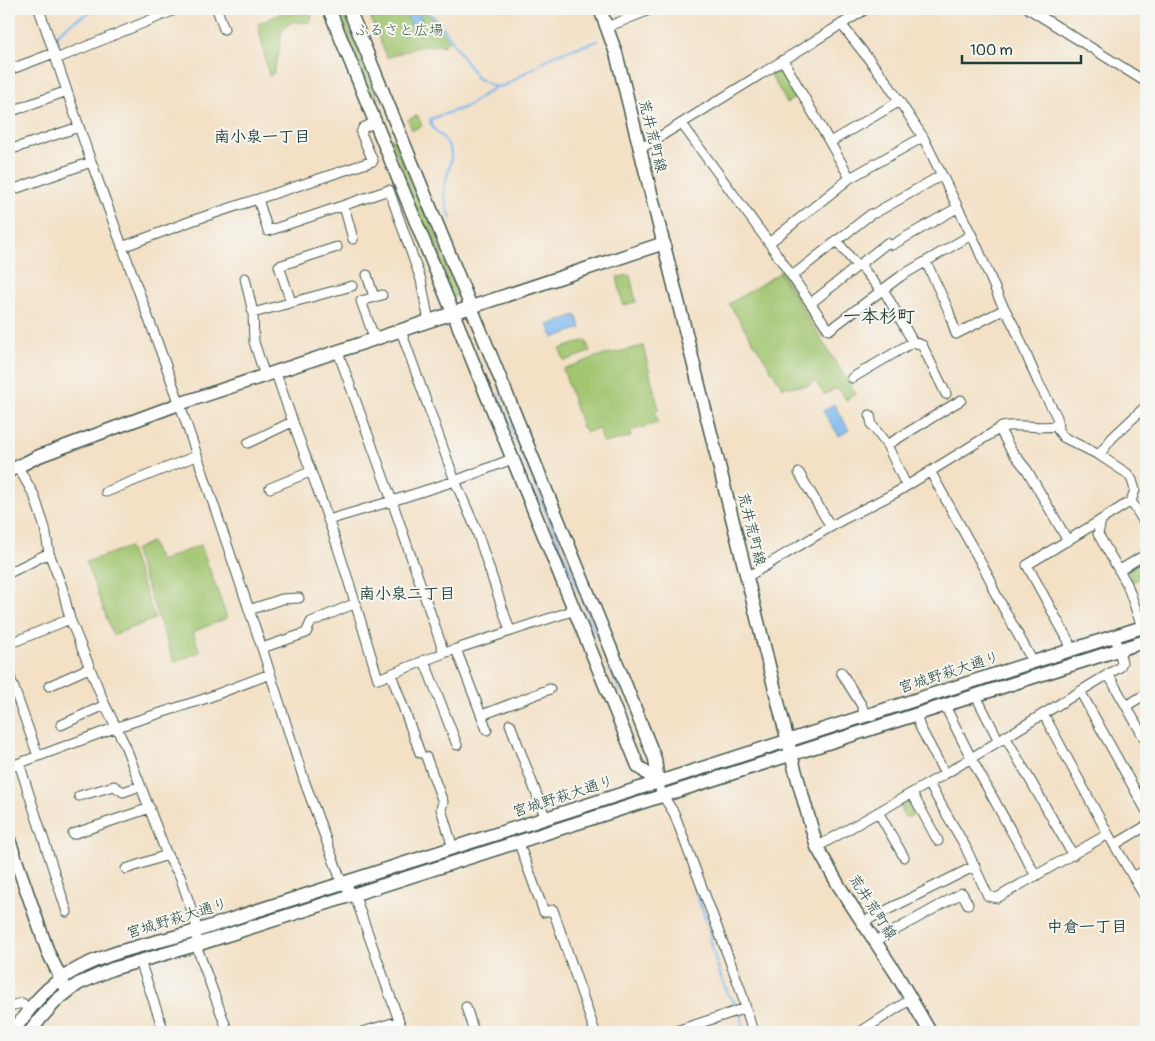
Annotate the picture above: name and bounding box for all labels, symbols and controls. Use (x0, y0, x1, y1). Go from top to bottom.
park label: ふるさと広場 (354, 21, 444, 40)
scale bar (962, 32, 1081, 64)
text: 100 m (970, 41, 1013, 60)
street label: 荒井荒町線 (634, 97, 671, 175)
district label: 南小泉一丁目 (214, 127, 310, 147)
district label: 一本杉町 (843, 305, 915, 328)
street label: 荒井荒町線 (733, 490, 770, 568)
district label: 南小泉二丁目 (359, 584, 455, 604)
street label: 宮城野萩大通り (896, 647, 1002, 698)
street label: 宮城野萩大通り (510, 771, 616, 822)
street label: 荒井荒町線 (844, 871, 901, 944)
street label: 宮城野萩大通り (124, 894, 230, 943)
district label: 中倉一丁目 (1047, 917, 1127, 937)

